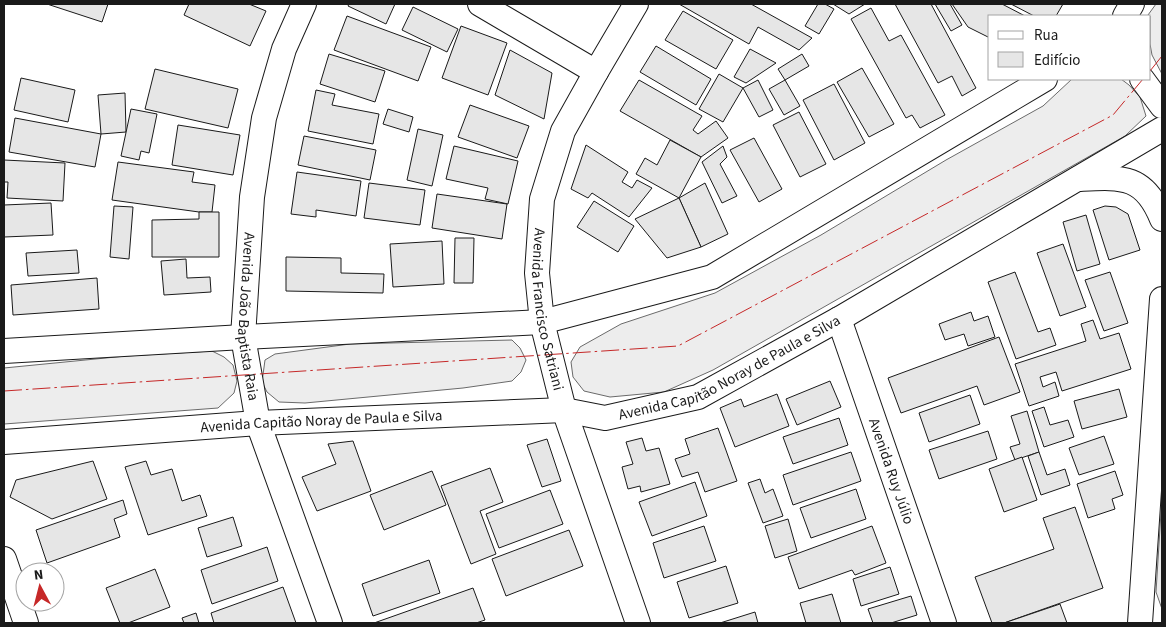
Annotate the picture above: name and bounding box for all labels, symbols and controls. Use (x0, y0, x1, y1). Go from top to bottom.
legend (988, 15, 1151, 80)
text: Rua (1034, 25, 1058, 46)
text: Edifício (1034, 50, 1081, 71)
street label: Avenida Francisco Satriani (526, 227, 569, 393)
street label: Avenida João Baptista Raia (232, 232, 264, 402)
street label: Avenida Capitão Noray de Paula e Silva (617, 310, 844, 426)
street label: Avenida Capitão Noray de Paula e Silva (200, 405, 443, 438)
street label: Avenida Ruy Júlio (863, 415, 919, 527)
north arrow (15, 562, 65, 612)
text: N (33, 565, 44, 586)

